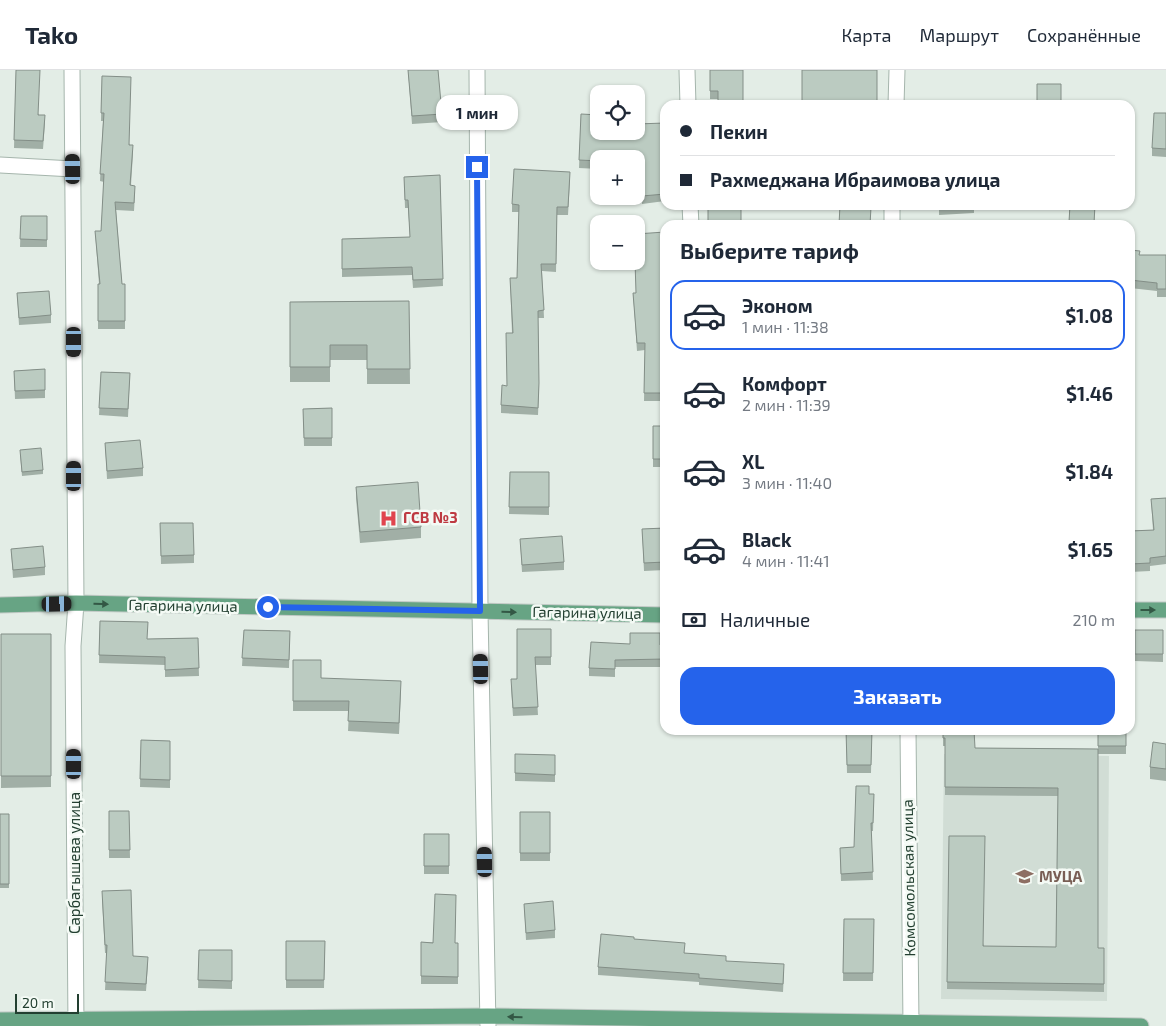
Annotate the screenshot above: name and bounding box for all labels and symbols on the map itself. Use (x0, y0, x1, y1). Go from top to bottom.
callout: 1 мин (436, 94, 518, 129)
car (65, 154, 80, 184)
route end (466, 156, 488, 178)
car (66, 327, 81, 357)
car (66, 461, 81, 491)
hospital icon: ГСВ №3 (379, 508, 399, 528)
place label: ГСВ №3 (403, 508, 458, 526)
street label: Гагарина улица (128, 595, 238, 616)
car (41, 596, 72, 612)
route start (257, 596, 279, 618)
one-way arrow (93, 600, 109, 608)
street label: Гагарина улица (532, 602, 642, 623)
one-way arrow (1140, 606, 1156, 614)
one-way arrow (501, 608, 517, 616)
car (473, 654, 488, 684)
car (66, 749, 81, 779)
street label: Сарбагышева улица (65, 792, 84, 934)
street label: Комсомольская улица (898, 799, 919, 957)
car (477, 847, 492, 877)
school or university icon: МУЦА (1015, 867, 1035, 887)
place label: МУЦА (1039, 867, 1082, 885)
scale bar (15, 991, 79, 1014)
one-way arrow (507, 1013, 523, 1021)

